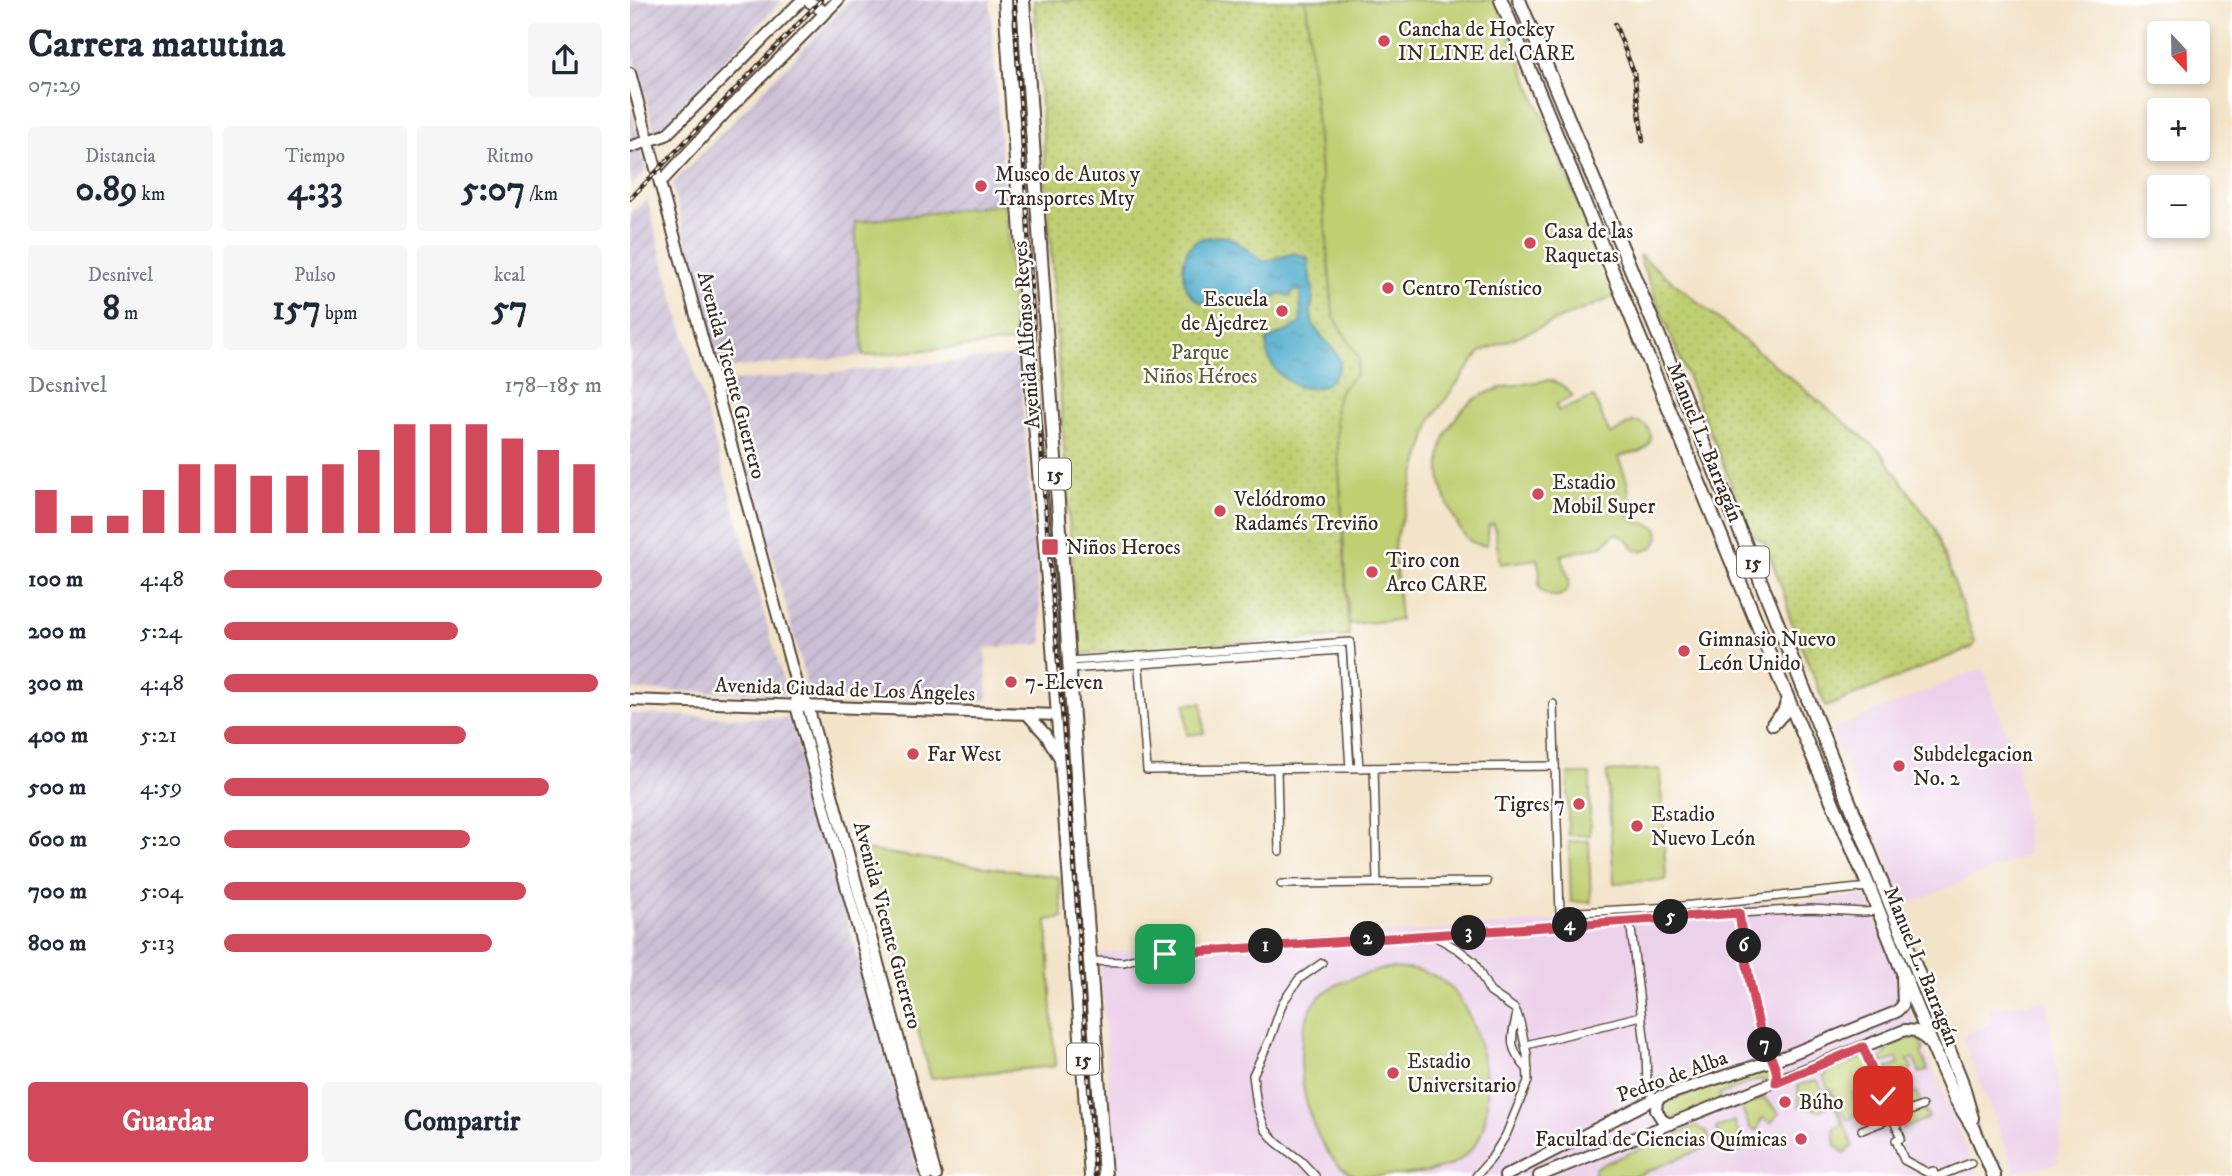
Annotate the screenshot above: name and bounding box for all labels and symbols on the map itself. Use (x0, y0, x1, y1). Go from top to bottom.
place label: Cancha de Hockey IN LINE del CARE (1398, 17, 1575, 67)
north arrow (2147, 21, 2210, 84)
marker: Cancha de Hockey IN LINE del CARE (1376, 33, 1392, 49)
place label: Museo de Autos y Transportes Mty (995, 162, 1141, 212)
marker: Museo de Autos y Transportes Mty (973, 178, 989, 194)
place label: Casa de las Raquetas (1544, 219, 1633, 269)
marker: Casa de las Raquetas (1522, 235, 1538, 251)
street label: Avenida Alfonso Reyes (1007, 240, 1047, 430)
street label: Avenida Vicente Guerrero (691, 269, 771, 482)
place label: Centro Tenístico (1402, 276, 1542, 302)
marker: Centro Tenístico (1380, 280, 1396, 296)
place label: Escuela de Ajedrez (1181, 287, 1268, 337)
marker: Escuela de Ajedrez (1274, 303, 1290, 319)
park label: Parque Niños Héroes (1143, 340, 1257, 390)
street label: Manuel L. Barragán (1660, 359, 1748, 526)
road number: 15 (1039, 458, 1071, 489)
place label: Estadio Mobil Super (1552, 470, 1656, 520)
marker: Estadio Mobil Super (1530, 486, 1546, 502)
place label: Velódromo Radamés Treviño (1233, 487, 1378, 537)
marker: Velódromo Radamés Treviño (1212, 503, 1228, 519)
place label: Niños Heroes (1066, 535, 1181, 561)
marker: Niños Heroes (1040, 537, 1060, 557)
road number: 15 (1737, 547, 1769, 578)
place label: Tiro con Arco CARE (1386, 548, 1487, 598)
marker: Tiro con Arco CARE (1364, 564, 1380, 580)
place label: Gimnasio Nuevo León Unido (1698, 627, 1836, 677)
marker: Gimnasio Nuevo León Unido (1676, 643, 1692, 659)
street label: Avenida Ciudad de Los Ángeles (714, 670, 976, 708)
place label: 7-Eleven (1025, 670, 1103, 696)
marker: 7-Eleven (1003, 674, 1019, 690)
place label: Far West (927, 742, 1001, 768)
place label: Subdelegacion No. 2 (1913, 742, 2033, 792)
marker: Far West (905, 746, 921, 762)
marker: Subdelegacion No. 2 (1891, 758, 1907, 774)
place label: Tigres 7 (1494, 792, 1565, 818)
marker: Tigres 7 (1571, 796, 1587, 812)
place label: Estadio Nuevo León (1651, 802, 1756, 852)
marker: Estadio Nuevo León (1629, 818, 1645, 834)
street label: Avenida Vicente Guerrero (847, 819, 927, 1032)
street label: Manuel L. Barragán (1877, 883, 1965, 1050)
pin: 5 (1654, 900, 1688, 934)
pin: 4 (1552, 908, 1588, 942)
pin: 3 (1452, 916, 1486, 950)
pin: 2 (1350, 922, 1386, 956)
pin (1135, 924, 1195, 984)
pin: 1 (1248, 928, 1284, 964)
pin: 6 (1726, 928, 1762, 964)
pin: 7 (1748, 1028, 1782, 1062)
road number: 15 (1067, 1044, 1099, 1074)
street label: Pedro de Alba (1614, 1045, 1731, 1109)
place label: Estadio Universitario (1407, 1049, 1516, 1099)
marker: Estadio Universitario (1385, 1065, 1401, 1081)
pin (1853, 1066, 1913, 1126)
place label: Búho (1799, 1090, 1844, 1116)
marker: Búho (1777, 1094, 1793, 1110)
place label: Facultad de Ciencias Químicas (1535, 1127, 1787, 1153)
marker: Facultad de Ciencias Químicas (1793, 1131, 1809, 1147)

